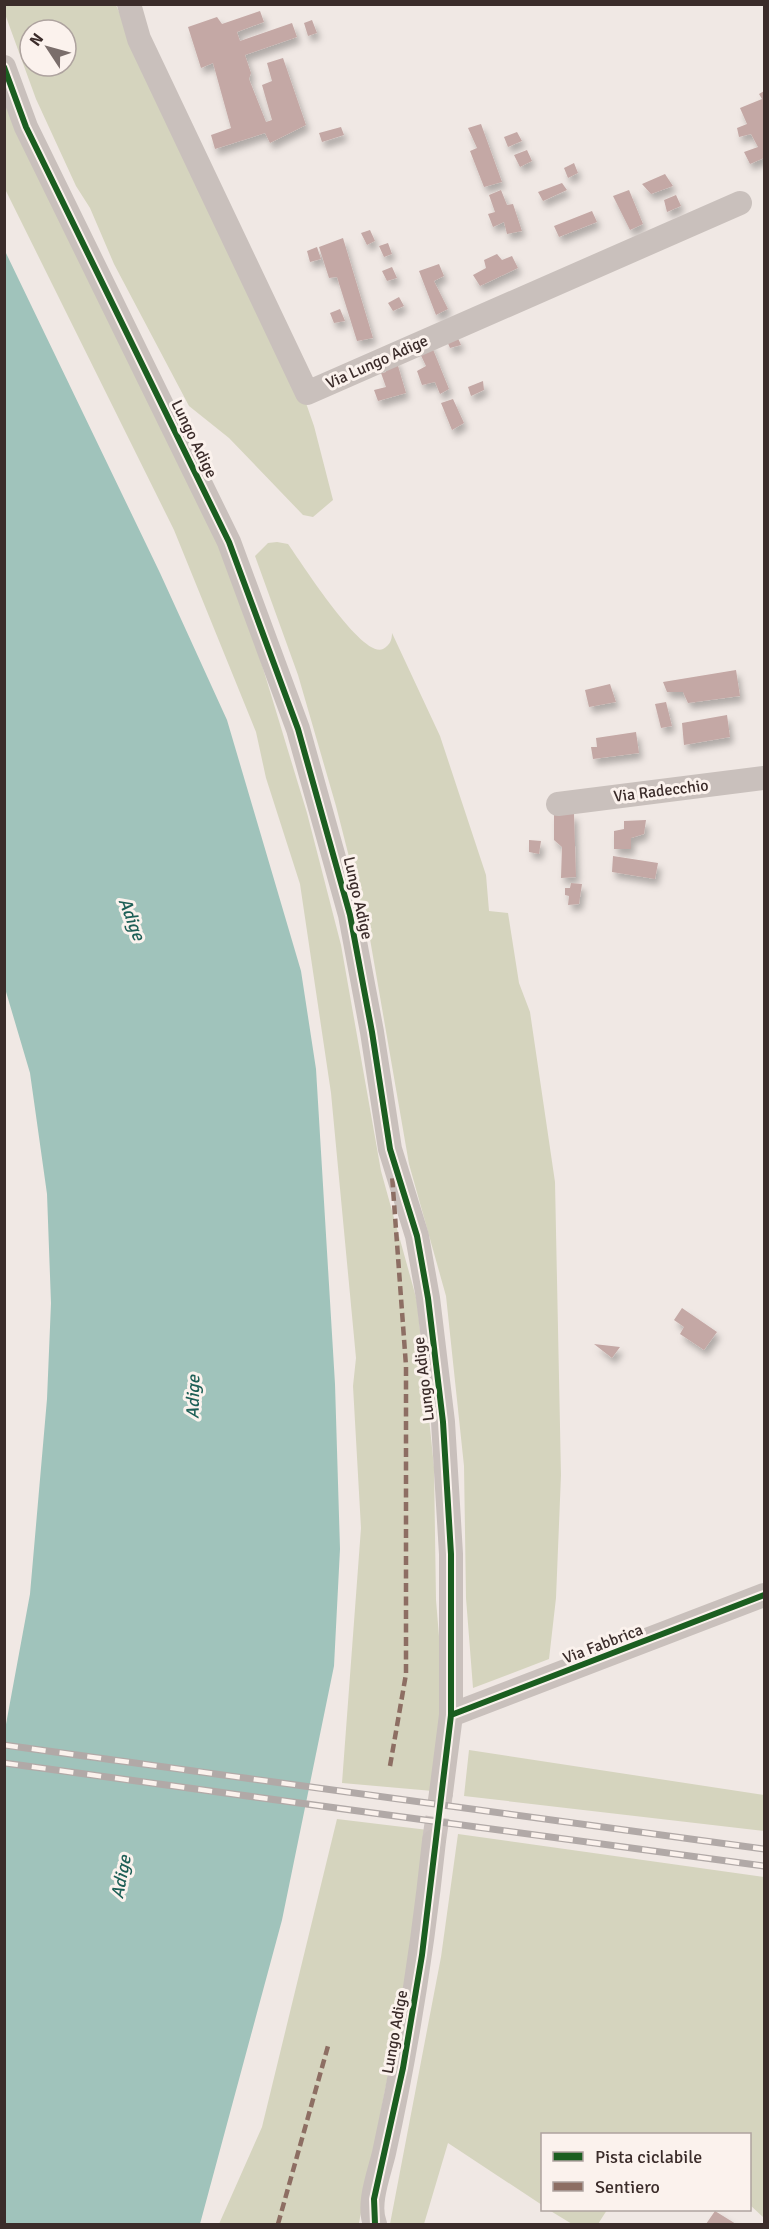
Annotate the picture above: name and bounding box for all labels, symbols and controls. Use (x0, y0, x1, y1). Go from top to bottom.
north arrow (18, 18, 78, 78)
text: N (25, 29, 48, 50)
street label: Via Lungo Adige (323, 331, 431, 393)
street label: Lungo Adige (166, 397, 222, 481)
street label: Via Radecchio (612, 775, 710, 807)
street label: Lungo Adige (339, 855, 377, 941)
water label: Adige (114, 895, 150, 944)
street label: Lungo Adige (409, 1336, 439, 1422)
water label: Adige (182, 1374, 204, 1419)
street label: Via Fabbrica (560, 1620, 646, 1668)
water label: Adige (106, 1852, 136, 1901)
street label: Lungo Adige (378, 1989, 412, 2075)
legend (541, 2133, 751, 2211)
text: Pista ciclabile (595, 2146, 702, 2168)
text: Sentiero (595, 2176, 660, 2198)

